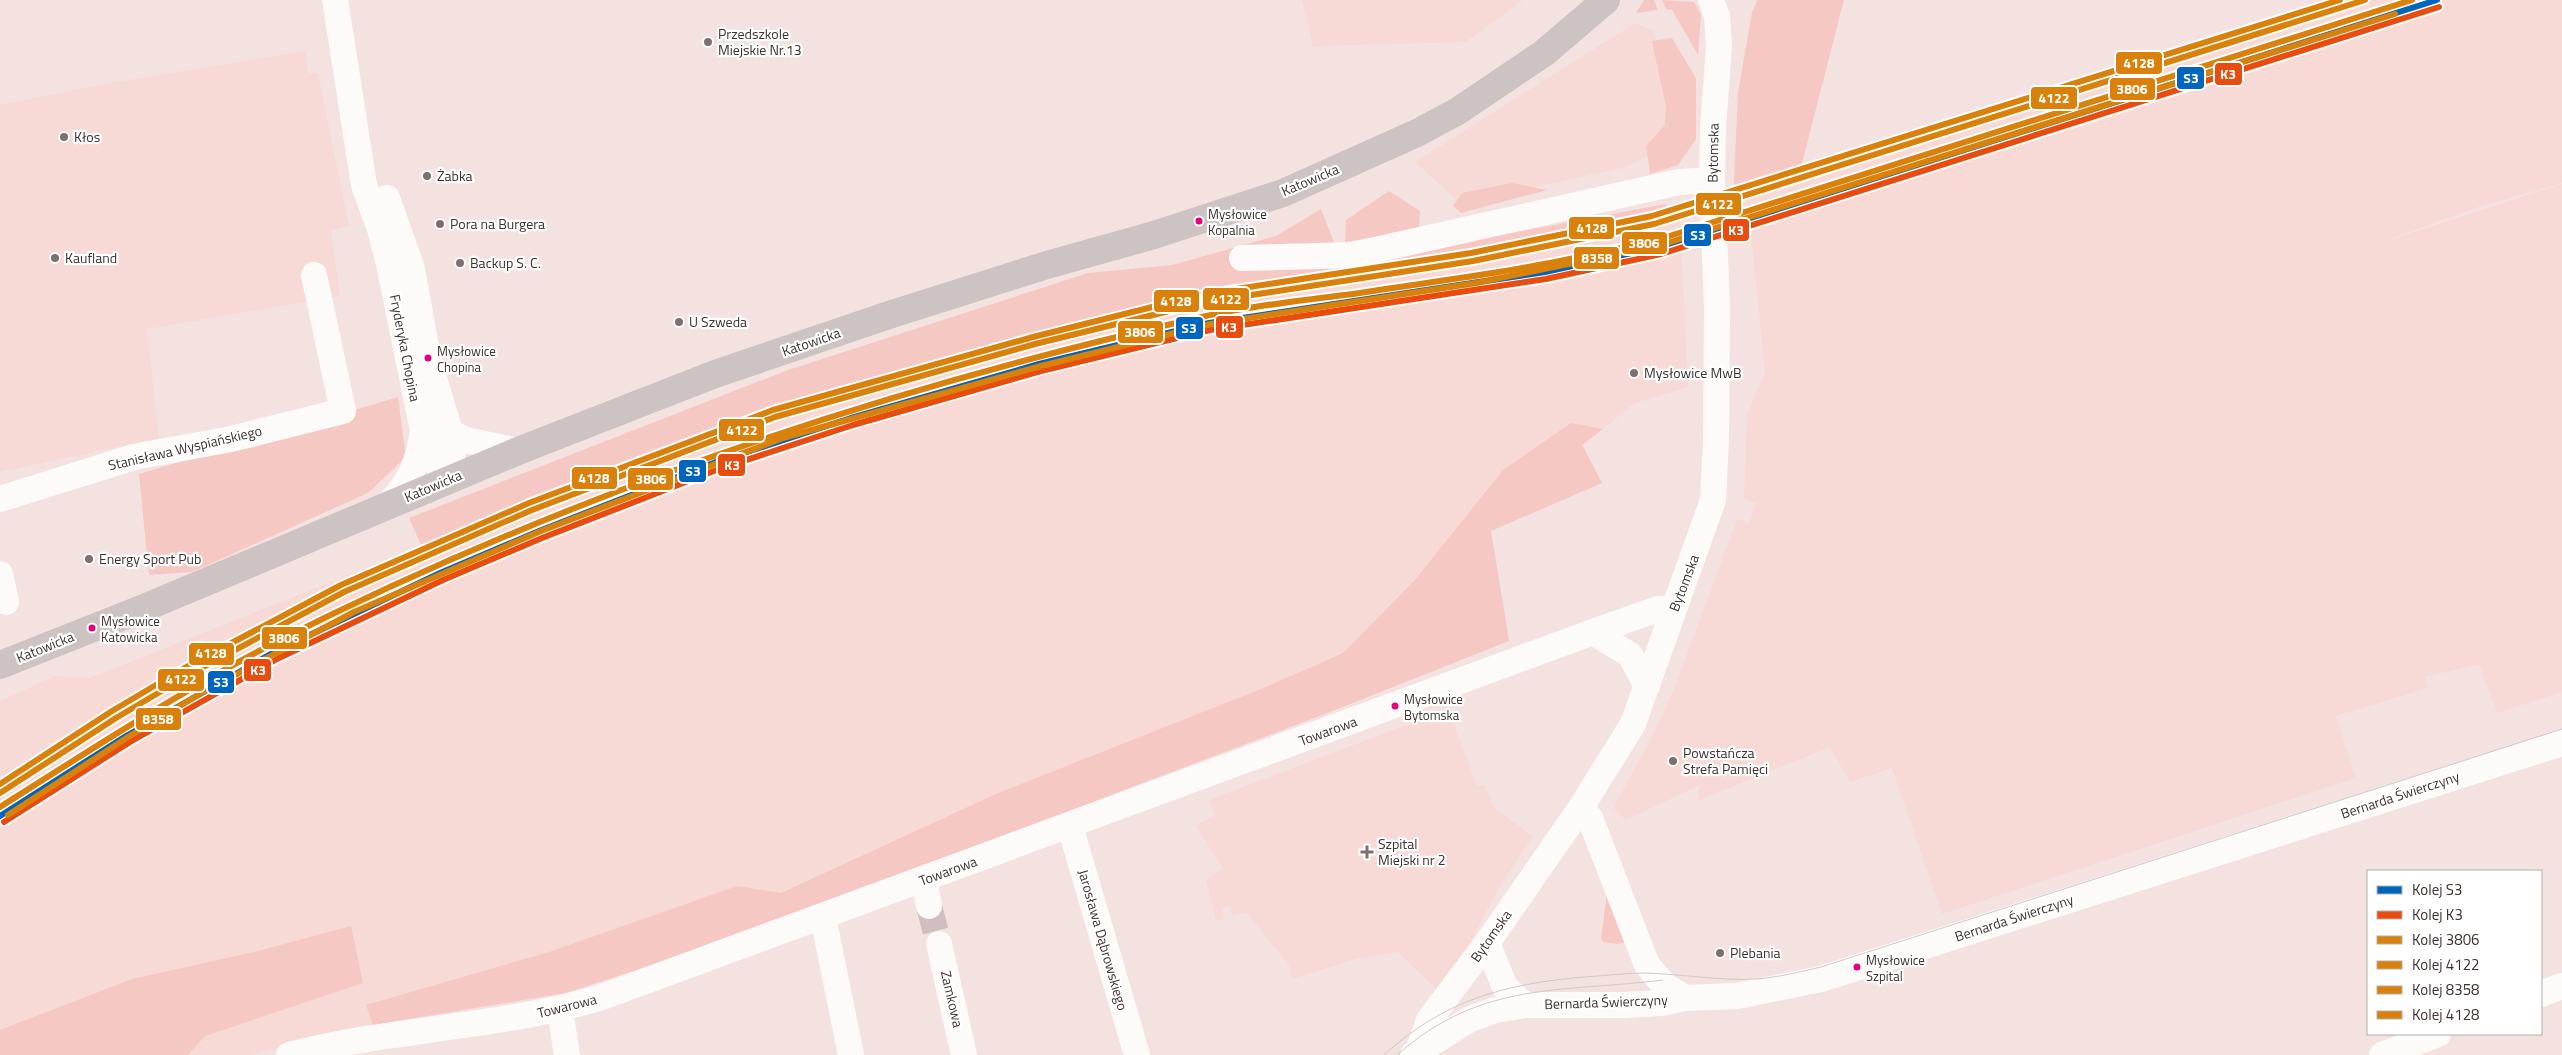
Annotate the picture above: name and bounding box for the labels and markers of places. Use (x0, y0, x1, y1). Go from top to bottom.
place label: Przedszkole Miejskie Nr.13 (718, 23, 802, 60)
marker: Przedszkole Miejskie Nr.13 (702, 36, 714, 48)
place label: Kłos (74, 126, 100, 147)
marker: Kłos (58, 131, 70, 143)
place label: Żabka (437, 165, 473, 186)
marker: Żabka (421, 170, 433, 182)
place label: Mysłowice Kopalnia (1208, 204, 1267, 240)
place label: Pora na Burgera (450, 213, 545, 234)
marker: Mysłowice Kopalnia (1194, 216, 1204, 226)
marker: Pora na Burgera (434, 218, 446, 230)
place label: Kaufland (65, 247, 117, 268)
marker: Kaufland (49, 252, 61, 264)
place label: Backup S. C. (470, 252, 541, 273)
marker: Backup S. C. (454, 257, 466, 269)
place label: U Szweda (689, 311, 747, 332)
marker: U Szweda (673, 316, 685, 328)
place label: Mysłowice Chopina (437, 341, 496, 377)
marker: Mysłowice Chopina (423, 353, 433, 363)
place label: Mysłowice MwB (1644, 362, 1742, 383)
marker: Mysłowice MwB (1628, 367, 1640, 379)
place label: Energy Sport Pub (99, 548, 201, 569)
marker: Energy Sport Pub (83, 553, 95, 565)
place label: Mysłowice Katowicka (101, 611, 160, 647)
marker: Mysłowice Katowicka (87, 623, 97, 633)
place label: Mysłowice Bytomska (1404, 689, 1463, 725)
marker: Mysłowice Bytomska (1390, 701, 1400, 711)
place label: Powstańcza Strefa Pamięci (1683, 742, 1768, 779)
marker: Powstańcza Strefa Pamięci (1667, 755, 1679, 767)
place label: Szpital Miejski nr 2 (1378, 833, 1446, 870)
marker: Szpital Miejski nr 2 (1360, 845, 1374, 859)
place label: Plebania (1730, 942, 1781, 963)
marker: Plebania (1714, 947, 1726, 959)
place label: Mysłowice Szpital (1866, 950, 1925, 986)
marker: Mysłowice Szpital (1852, 962, 1862, 972)

